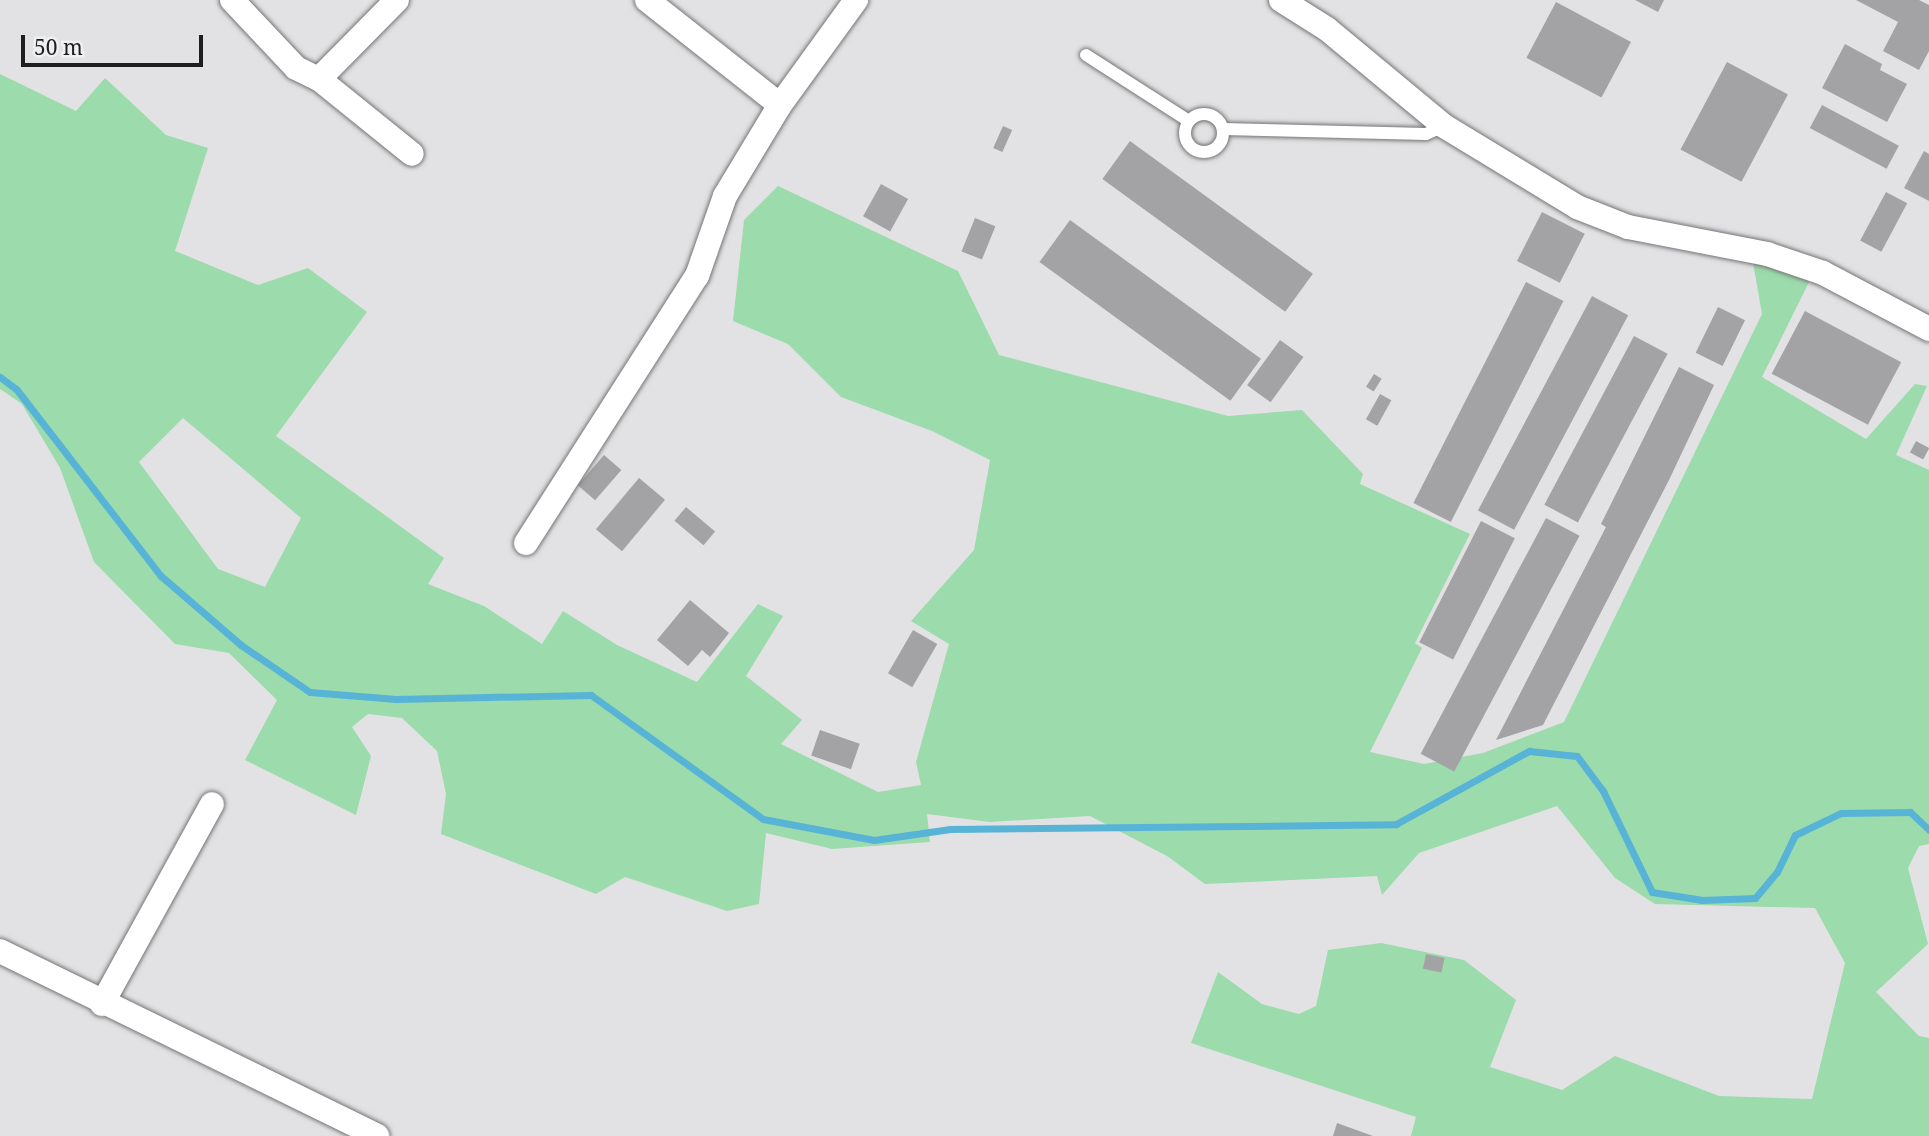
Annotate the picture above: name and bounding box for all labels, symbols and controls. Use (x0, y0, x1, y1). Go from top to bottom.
scale bar (24, 21, 206, 65)
text: 50 m (34, 33, 83, 61)

